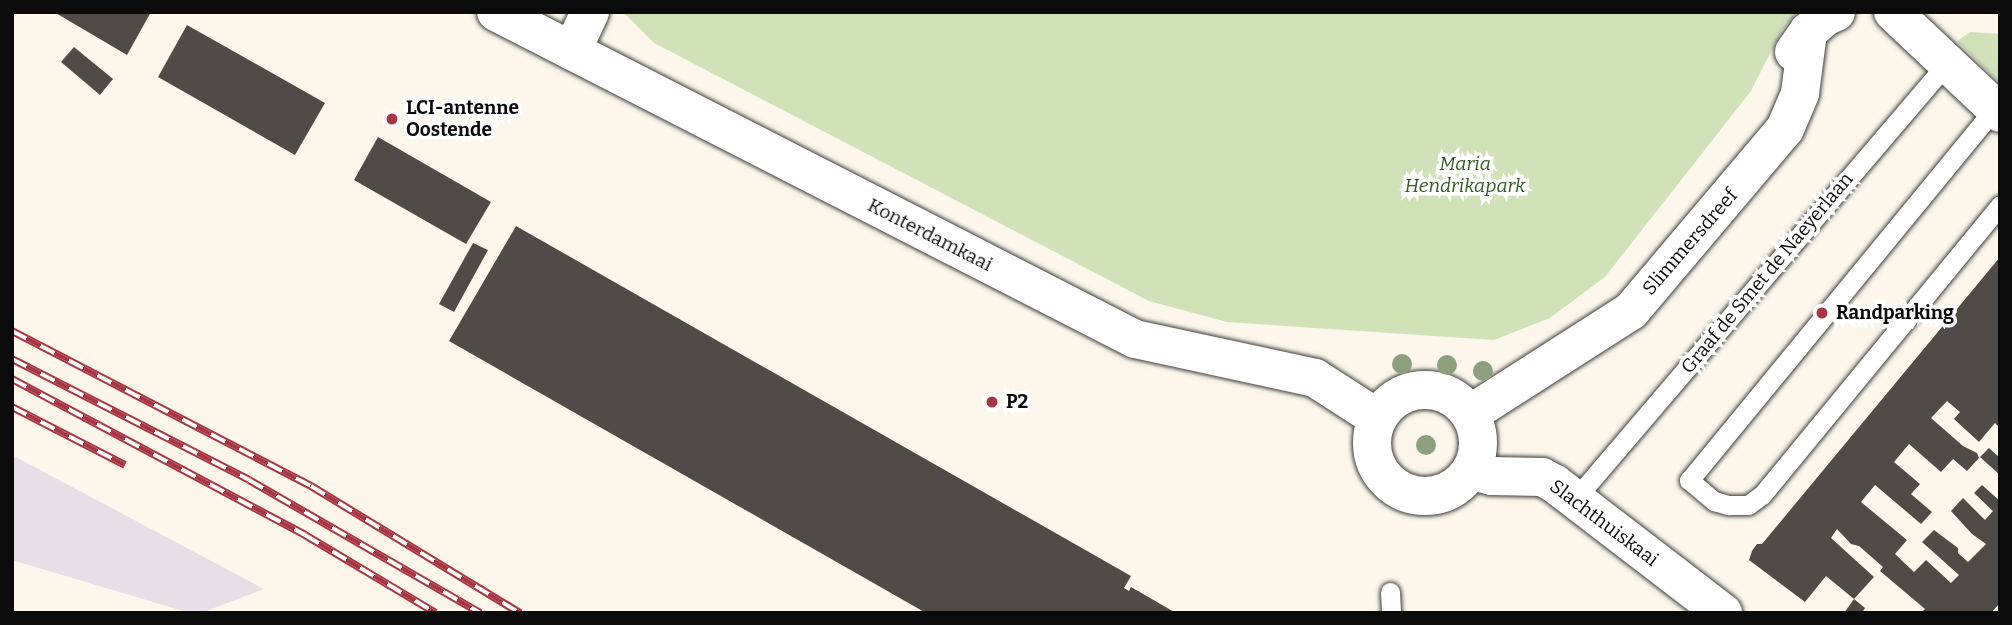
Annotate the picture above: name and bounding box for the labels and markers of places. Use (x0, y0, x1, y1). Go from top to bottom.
place label: LCI-antenne Oostende (406, 97, 519, 141)
marker: LCI-antenne Oostende (384, 111, 400, 127)
place label: Randparking (1836, 302, 1954, 324)
marker: Randparking (1814, 305, 1830, 321)
place label: P2 (1006, 391, 1028, 413)
marker: P2 (984, 394, 1000, 410)

